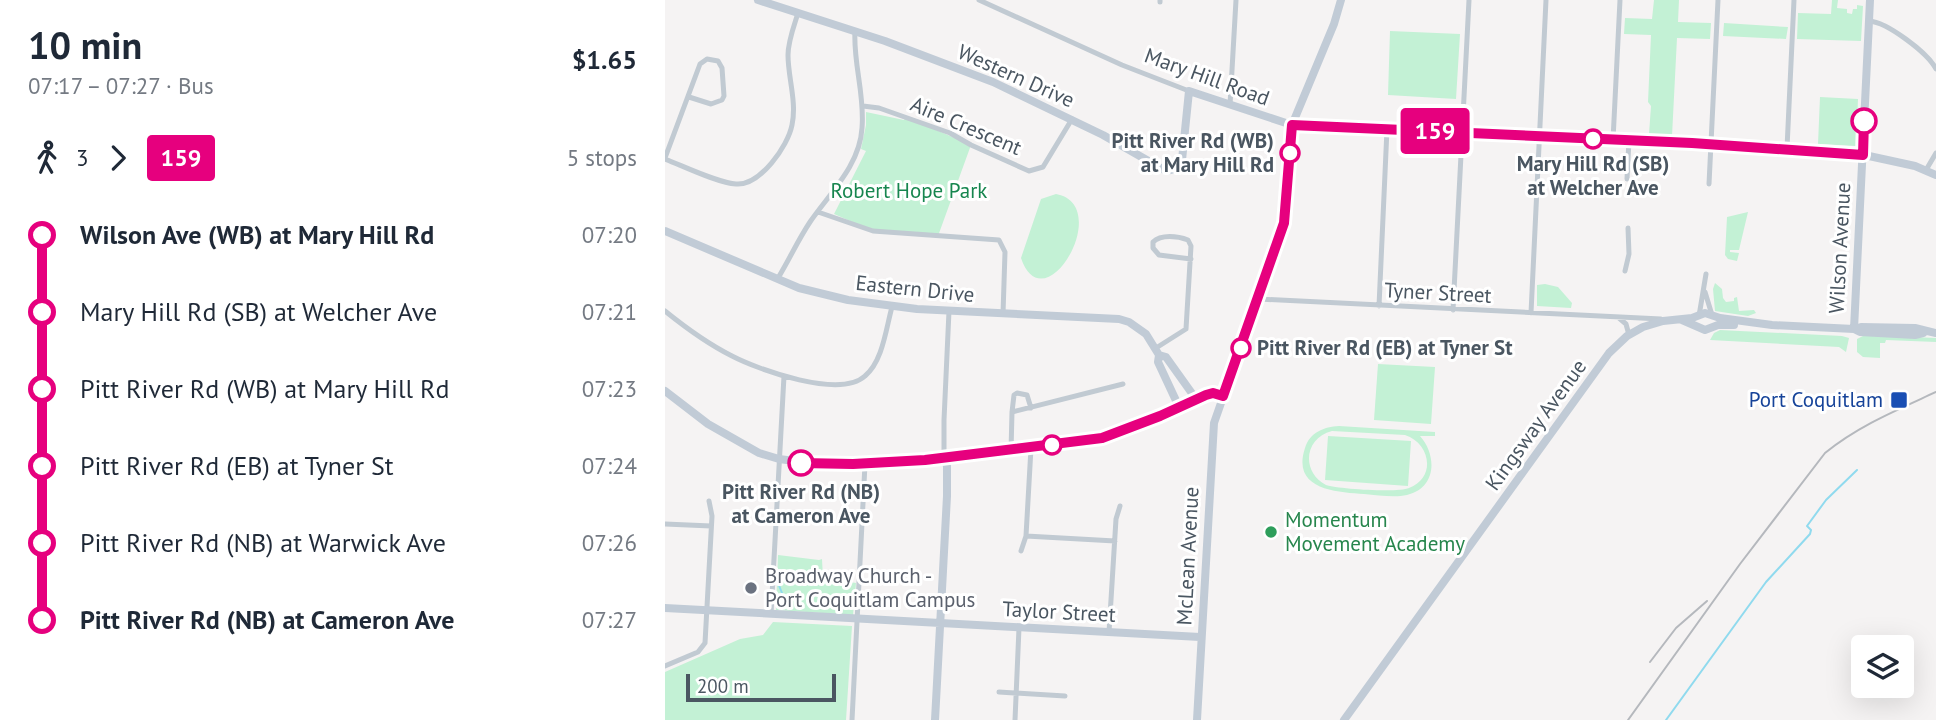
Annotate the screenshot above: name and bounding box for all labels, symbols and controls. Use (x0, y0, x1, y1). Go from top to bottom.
text: 10 min (28, 20, 142, 69)
street label: Western Drive (954, 38, 1079, 113)
street label: Mary Hill Road (1141, 41, 1273, 112)
text: $1.65 (572, 43, 637, 76)
text: 07:17 – 07:27 · Bus (28, 71, 214, 100)
street label: Aire Crescent (907, 90, 1026, 161)
line badge: 159 (1395, 108, 1475, 154)
unlabelled marker (1851, 108, 1877, 134)
text: 159 (1415, 115, 1455, 146)
place label: Pitt River Rd (WB) at Mary Hill Rd (1111, 127, 1274, 178)
marker: Mary Hill Rd (SB) at Welcher Ave (1583, 129, 1603, 149)
icon: walk (28, 139, 66, 177)
icon: forward (99, 139, 137, 177)
text: 159 (161, 142, 201, 173)
text: 3 (76, 143, 89, 172)
text: 5 stops (567, 143, 637, 172)
marker: Pitt River Rd (WB) at Mary Hill Rd (1280, 143, 1300, 163)
place label: Mary Hill Rd (SB) at Welcher Ave (1517, 150, 1669, 201)
park label: Robert Hope Park (831, 177, 987, 204)
street label: Wilson Avenue (1823, 182, 1856, 314)
text: Wilson Ave (WB) at Mary Hill Rd (80, 218, 434, 251)
text: 07:20 (582, 220, 637, 249)
street label: Eastern Drive (854, 269, 976, 308)
street label: Tyner Street (1384, 276, 1492, 309)
text: Mary Hill Rd (SB) at Welcher Ave (80, 295, 437, 328)
text: 07:21 (582, 297, 637, 326)
place label: Pitt River Rd (EB) at Tyner St (1257, 334, 1513, 361)
marker: Pitt River Rd (EB) at Tyner St (1231, 338, 1251, 358)
street label: Kingsway Avenue (1479, 354, 1592, 496)
text: Pitt River Rd (WB) at Mary Hill Rd (80, 372, 449, 405)
text: 07:23 (582, 374, 637, 403)
place label: Port Coquitlam (1749, 386, 1883, 413)
marker: Port Coquitlam (1889, 390, 1909, 410)
unlabelled marker (1042, 435, 1062, 455)
text: Pitt River Rd (EB) at Tyner St (80, 449, 394, 482)
marker: Pitt River Rd (NB) at Cameron Ave (788, 450, 814, 476)
text: 07:24 (582, 451, 637, 480)
place label: Pitt River Rd (NB) at Cameron Ave (722, 478, 880, 529)
street label: McLean Avenue (1170, 486, 1205, 626)
place label: Momentum Movement Academy (1285, 506, 1465, 557)
marker: Momentum Movement Academy (1263, 524, 1279, 540)
text: Pitt River Rd (NB) at Warwick Ave (80, 526, 446, 559)
text: 07:26 (582, 528, 637, 557)
place label: Broadway Church - Port Coquitlam Campus (765, 562, 975, 613)
marker: Broadway Church - Port Coquitlam Campus (743, 580, 759, 596)
street label: Taylor Street (1002, 595, 1116, 628)
text: Pitt River Rd (NB) at Cameron Ave (80, 603, 454, 636)
text: 07:27 (582, 605, 637, 634)
map controls (1851, 635, 1914, 698)
button: layers (1851, 635, 1914, 698)
scale bar (686, 671, 837, 703)
text: 200 m (697, 674, 749, 698)

